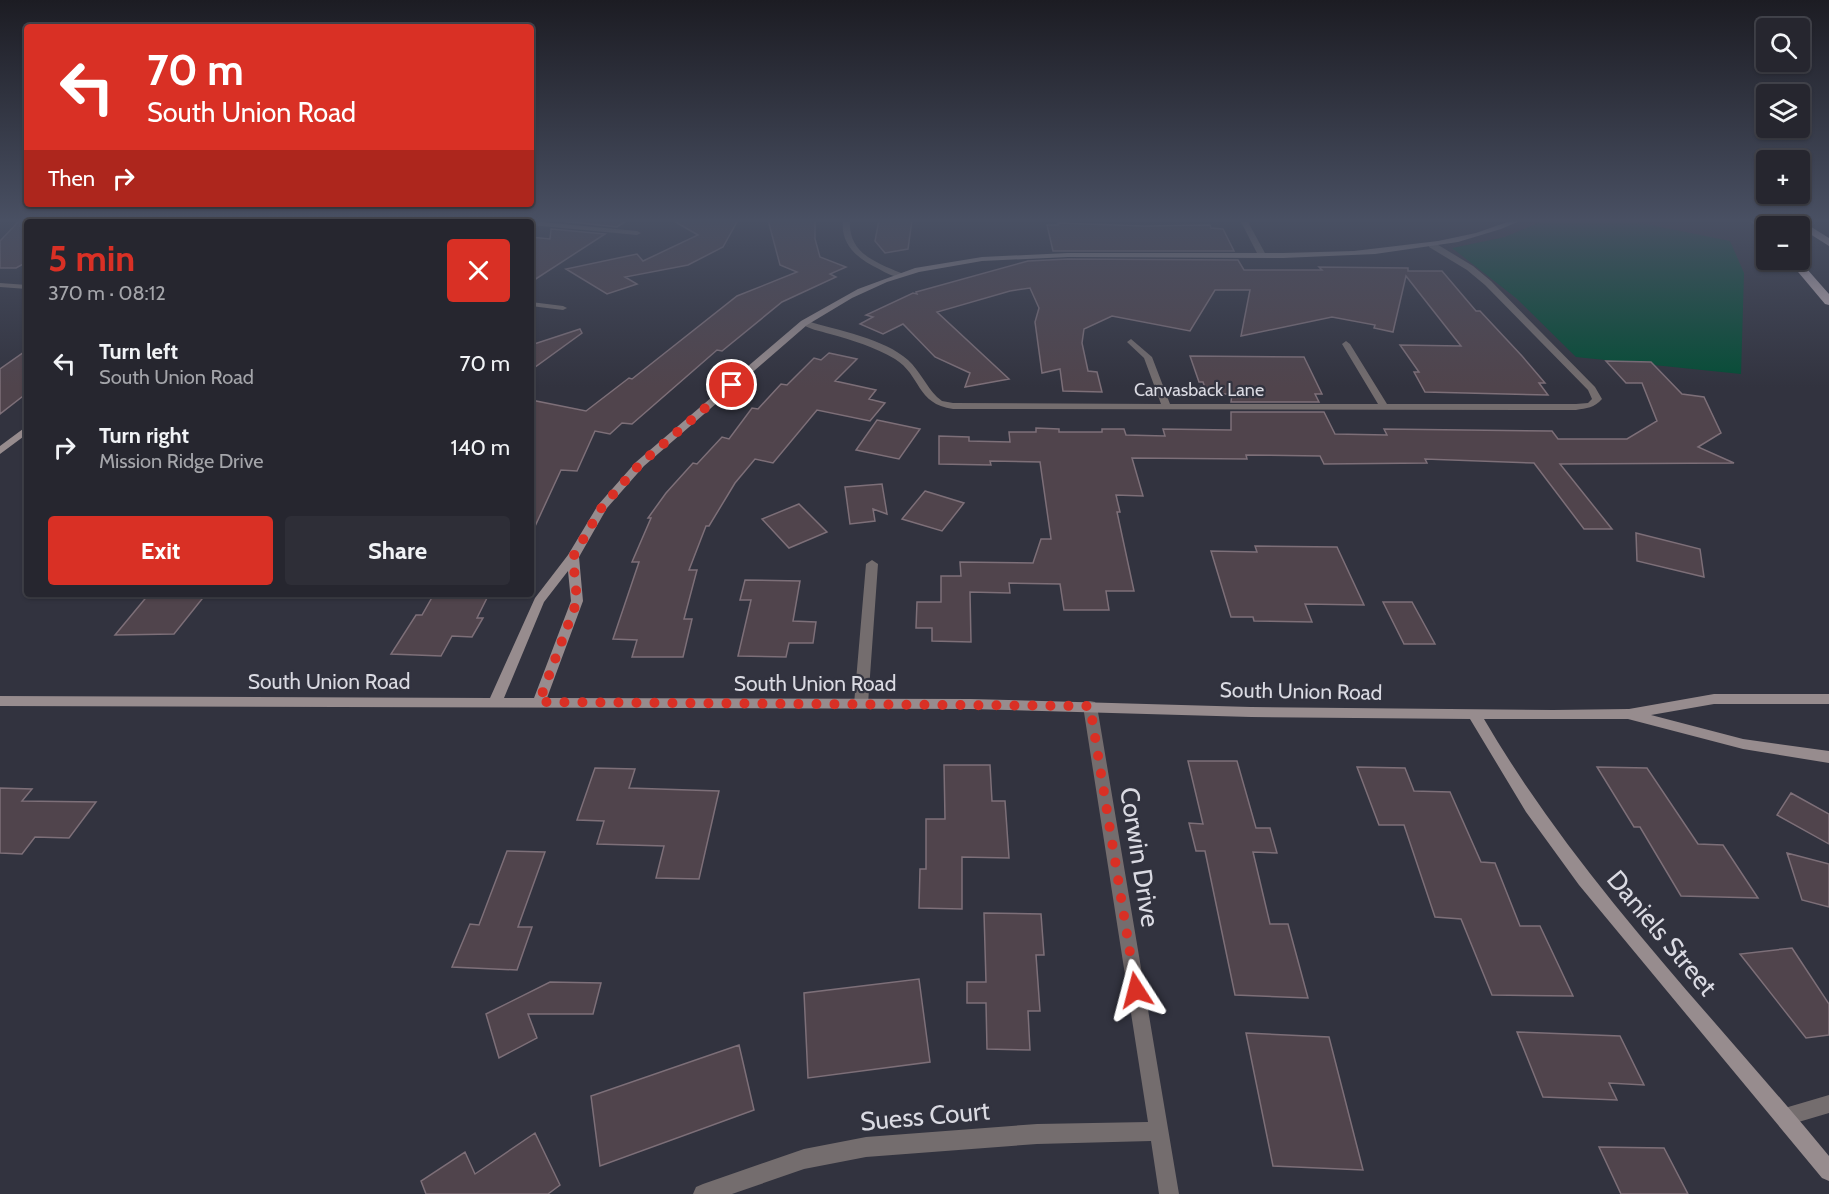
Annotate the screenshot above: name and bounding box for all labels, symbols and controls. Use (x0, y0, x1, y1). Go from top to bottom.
map controls (1756, 18, 1810, 270)
button: search (1756, 18, 1810, 72)
text: 70 m (147, 44, 244, 96)
icon: left (48, 48, 126, 126)
button: layers (1756, 84, 1810, 138)
text: South Union Road (147, 96, 356, 129)
button: + (1756, 150, 1810, 204)
icon: right (107, 162, 140, 195)
text: Then (48, 165, 95, 192)
button: − (1756, 216, 1810, 270)
text: 5 min (48, 236, 135, 280)
button: close (447, 239, 510, 302)
text: 370 m · 08:12 (48, 281, 166, 305)
text: Turn left (99, 338, 178, 365)
icon: left (48, 347, 81, 380)
text: 70 m (460, 350, 510, 377)
pin (706, 359, 757, 410)
text: South Union Road (99, 365, 254, 389)
icon: arrive (715, 368, 748, 401)
street label: Canvasback Lane (1134, 379, 1264, 401)
text: Turn right (99, 422, 189, 449)
icon: right (48, 431, 81, 464)
text: 140 m (451, 434, 510, 461)
text: Mission Ridge Drive (99, 449, 264, 473)
button: Exit (48, 516, 273, 585)
button: Share (285, 516, 510, 585)
street label: South Union Road (248, 669, 410, 694)
street label: South Union Road (734, 671, 896, 696)
street label: South Union Road (1219, 677, 1383, 705)
street label: Corwin Drive (1113, 785, 1167, 929)
street label: Daniels Street (1600, 864, 1724, 1002)
position arrow (1104, 958, 1168, 1022)
street label: Suess Court (859, 1094, 991, 1138)

